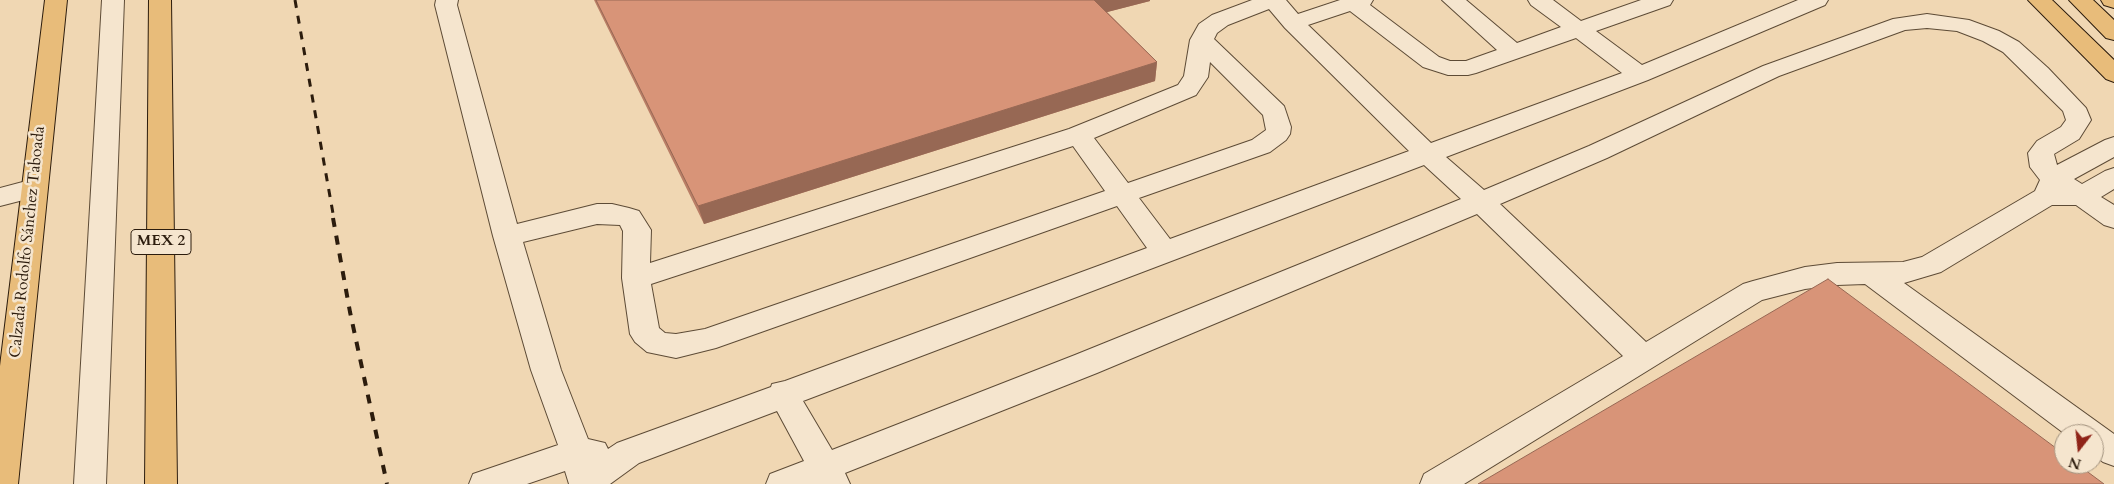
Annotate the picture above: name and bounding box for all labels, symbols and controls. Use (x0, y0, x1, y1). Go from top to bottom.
street label: Calzada Rodolfo Sánchez Taboada (6, 125, 50, 359)
road number: MEX 2 (131, 230, 191, 254)
north arrow (2054, 424, 2104, 474)
text: N (2067, 452, 2083, 474)

